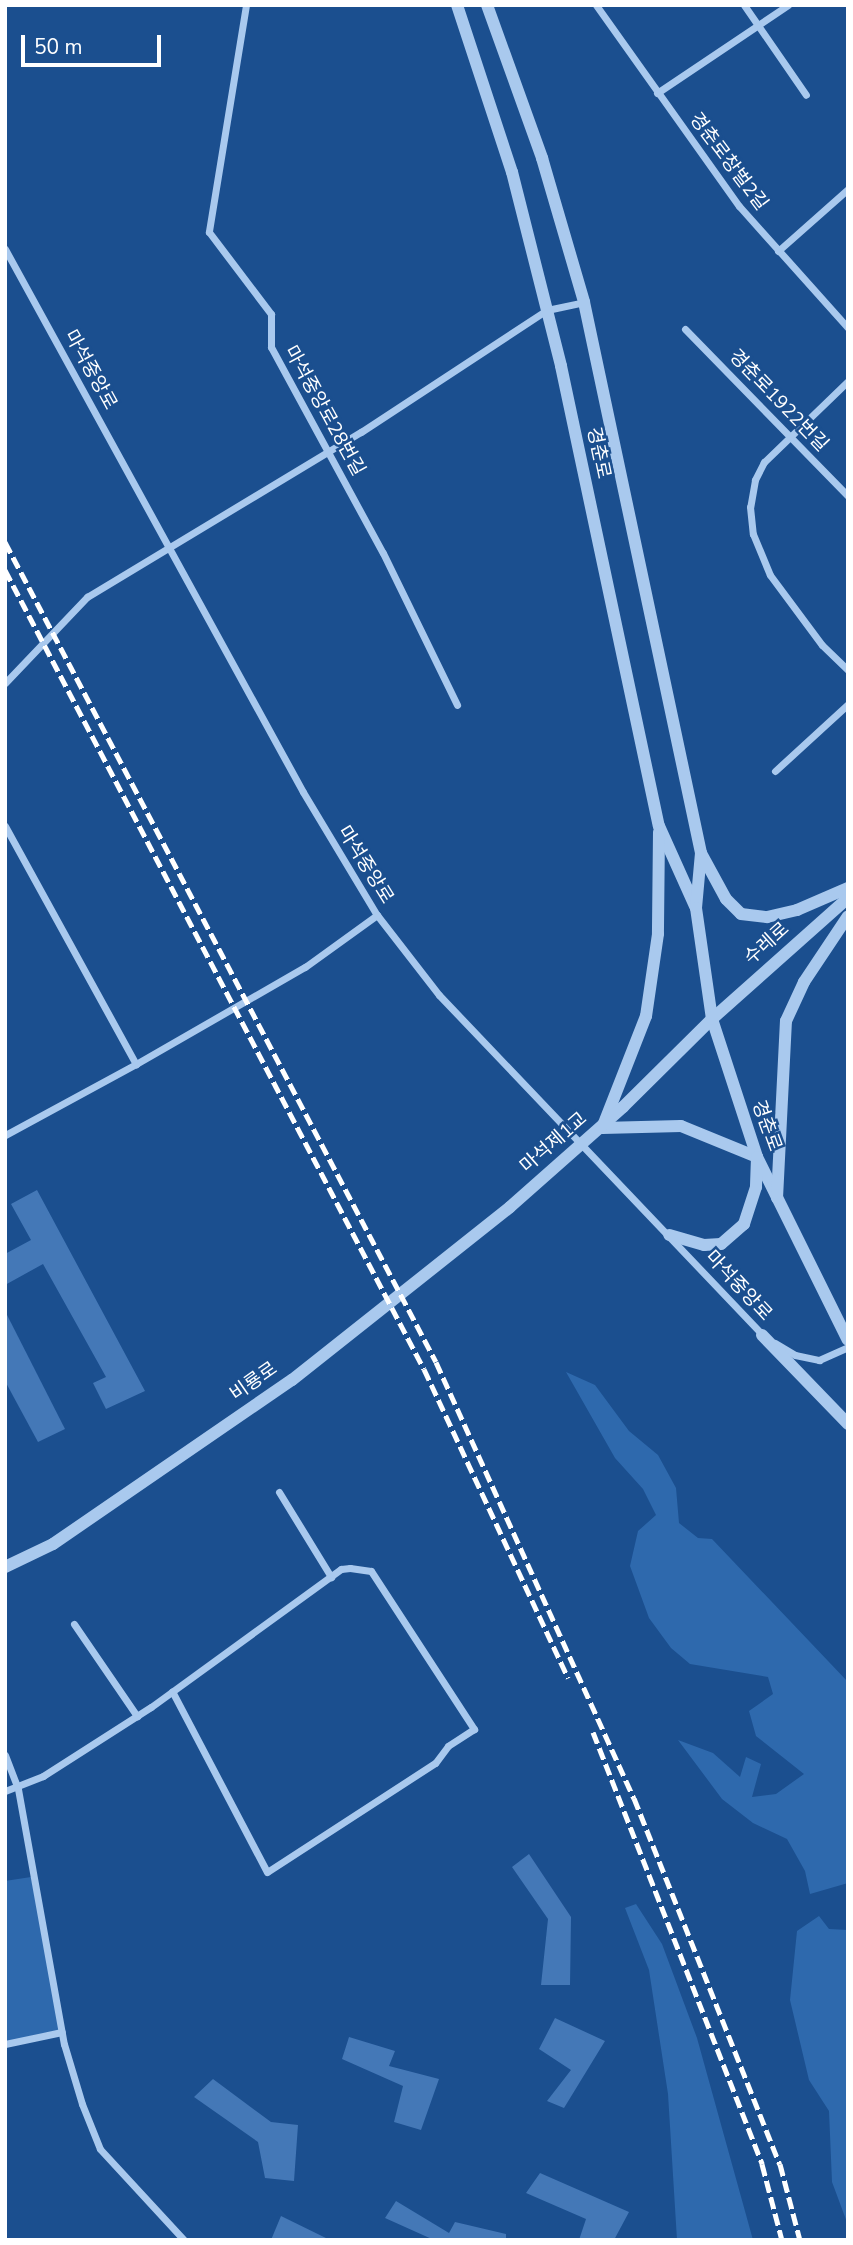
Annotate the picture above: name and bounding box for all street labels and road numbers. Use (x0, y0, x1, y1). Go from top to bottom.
street label: 경춘로창벌2길 (684, 109, 772, 215)
street label: 마석중앙로 (59, 326, 121, 414)
street label: 마석중앙로28번길 (279, 342, 369, 480)
street label: 경춘로1922번길 (724, 345, 832, 457)
street label: 경춘로 (581, 425, 615, 481)
street label: 마석중앙로 (332, 822, 398, 908)
street label: 수레로 (740, 918, 794, 970)
street label: 경춘로 (746, 1097, 786, 1155)
street label: 마석제1교 (516, 1108, 592, 1178)
street label: 마석중앙로 (700, 1246, 776, 1326)
street label: 비룡로 (226, 1358, 282, 1406)

